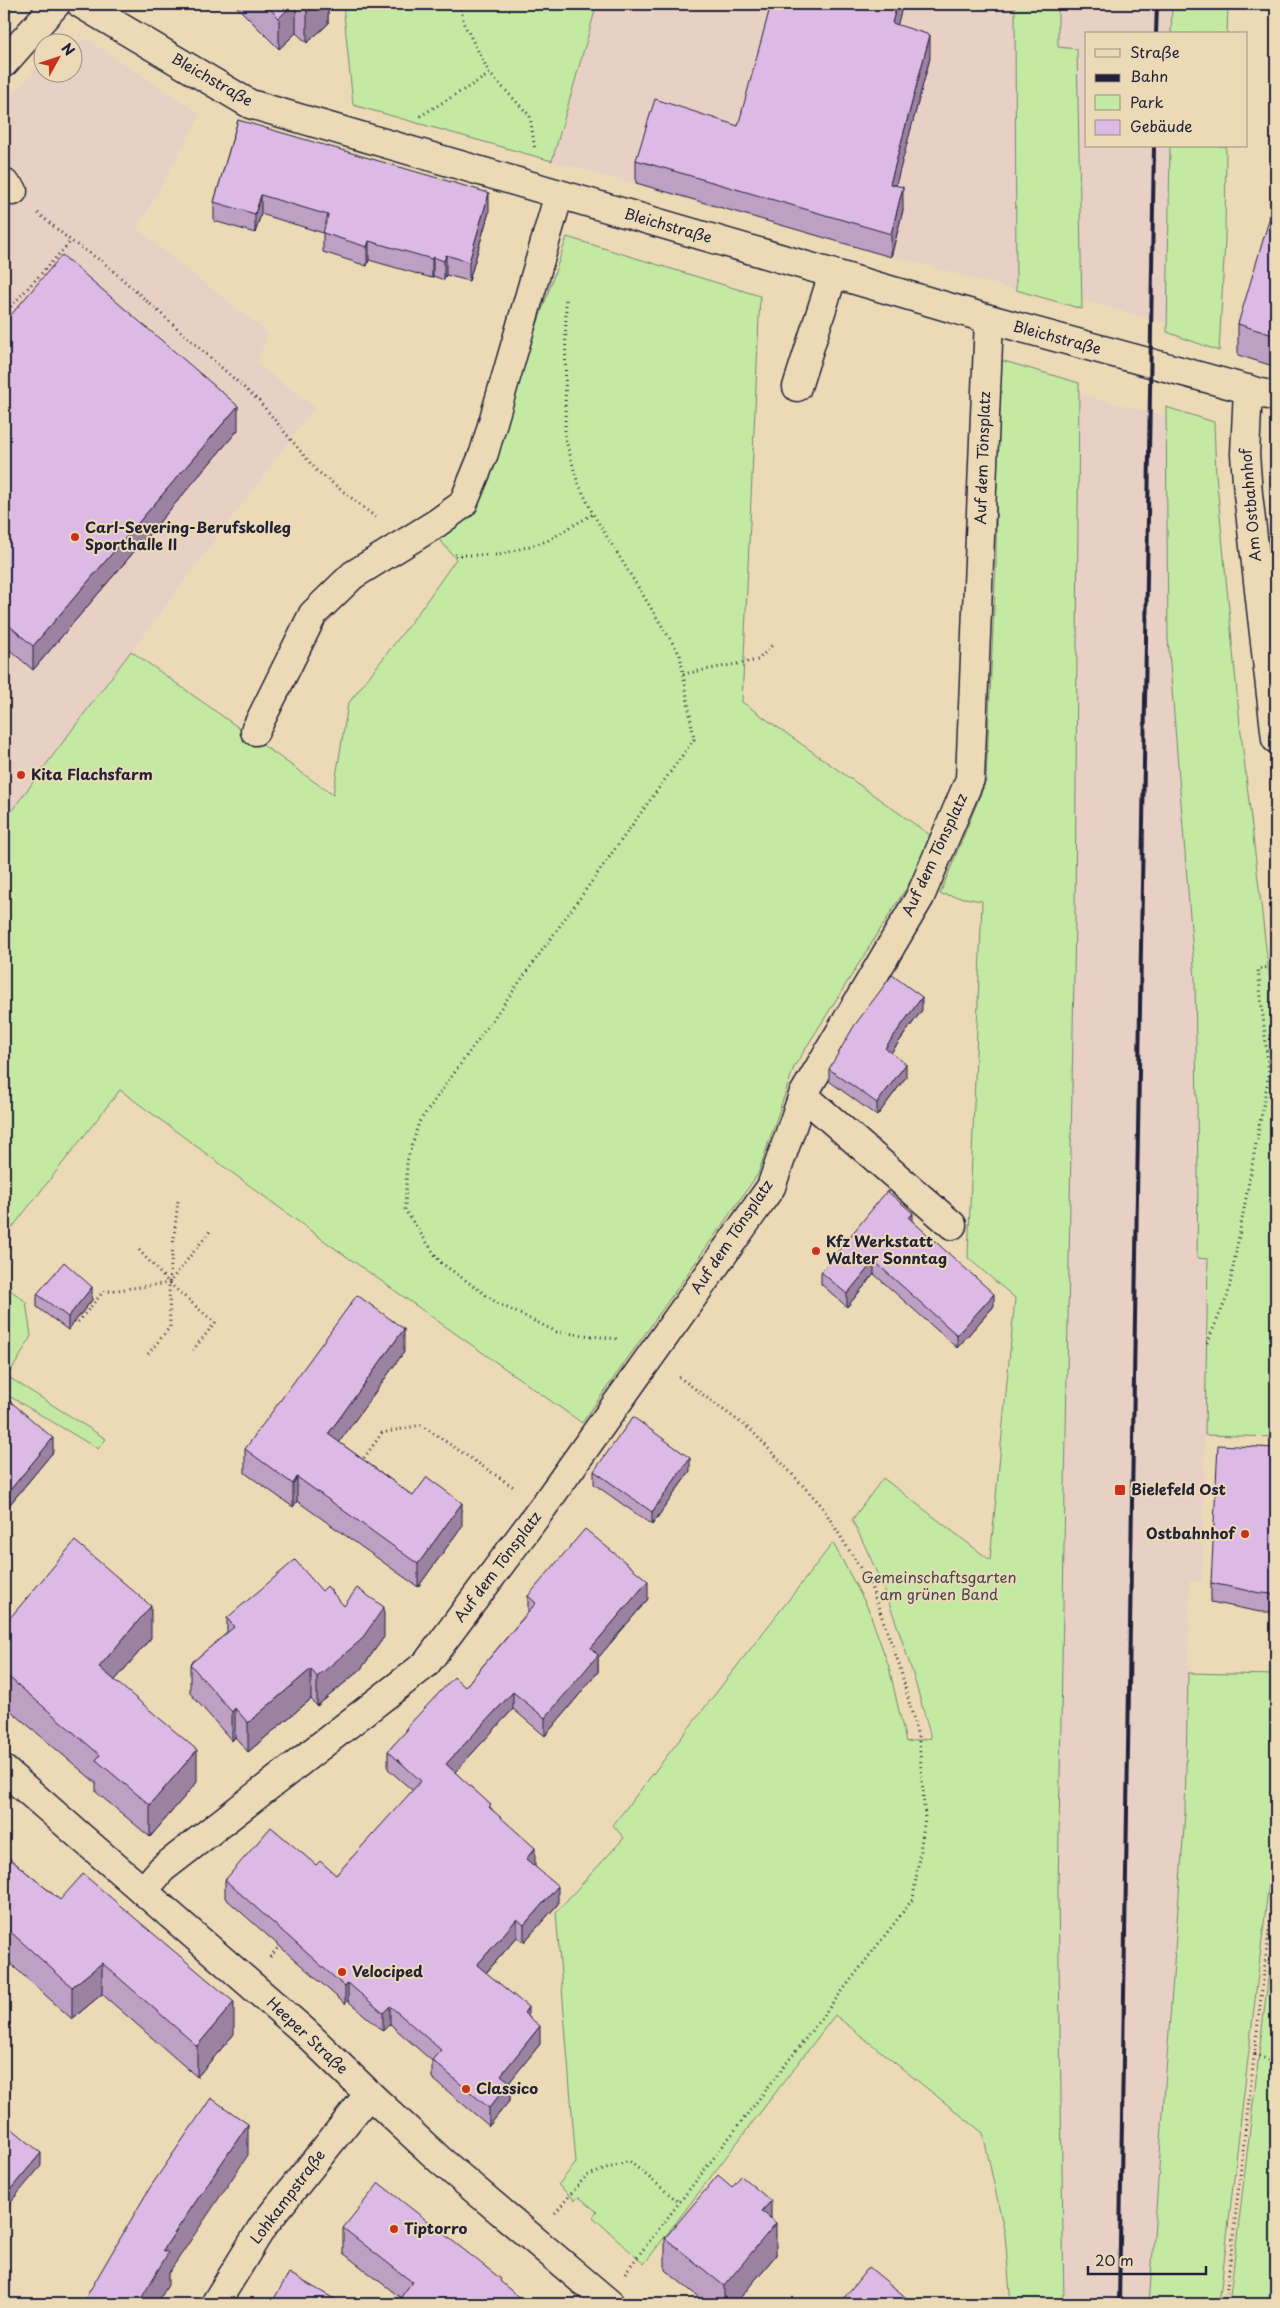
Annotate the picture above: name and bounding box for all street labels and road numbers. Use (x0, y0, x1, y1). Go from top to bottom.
street label: Bleichstraße (168, 46, 258, 111)
street label: Bleichstraße (622, 201, 715, 248)
street label: Bleichstraße (1011, 314, 1104, 359)
street label: Auf dem Tönsplatz (968, 391, 995, 525)
street label: Am Ostbahnhof (1233, 446, 1266, 563)
street label: Auf dem Tönsplatz (895, 789, 972, 920)
street label: Auf dem Tönsplatz (684, 1174, 778, 1298)
street label: Auf dem Tönsplatz (447, 1506, 546, 1626)
street label: Heeper Straße (262, 1991, 354, 2079)
street label: Lohkampstraße (244, 2144, 330, 2248)

